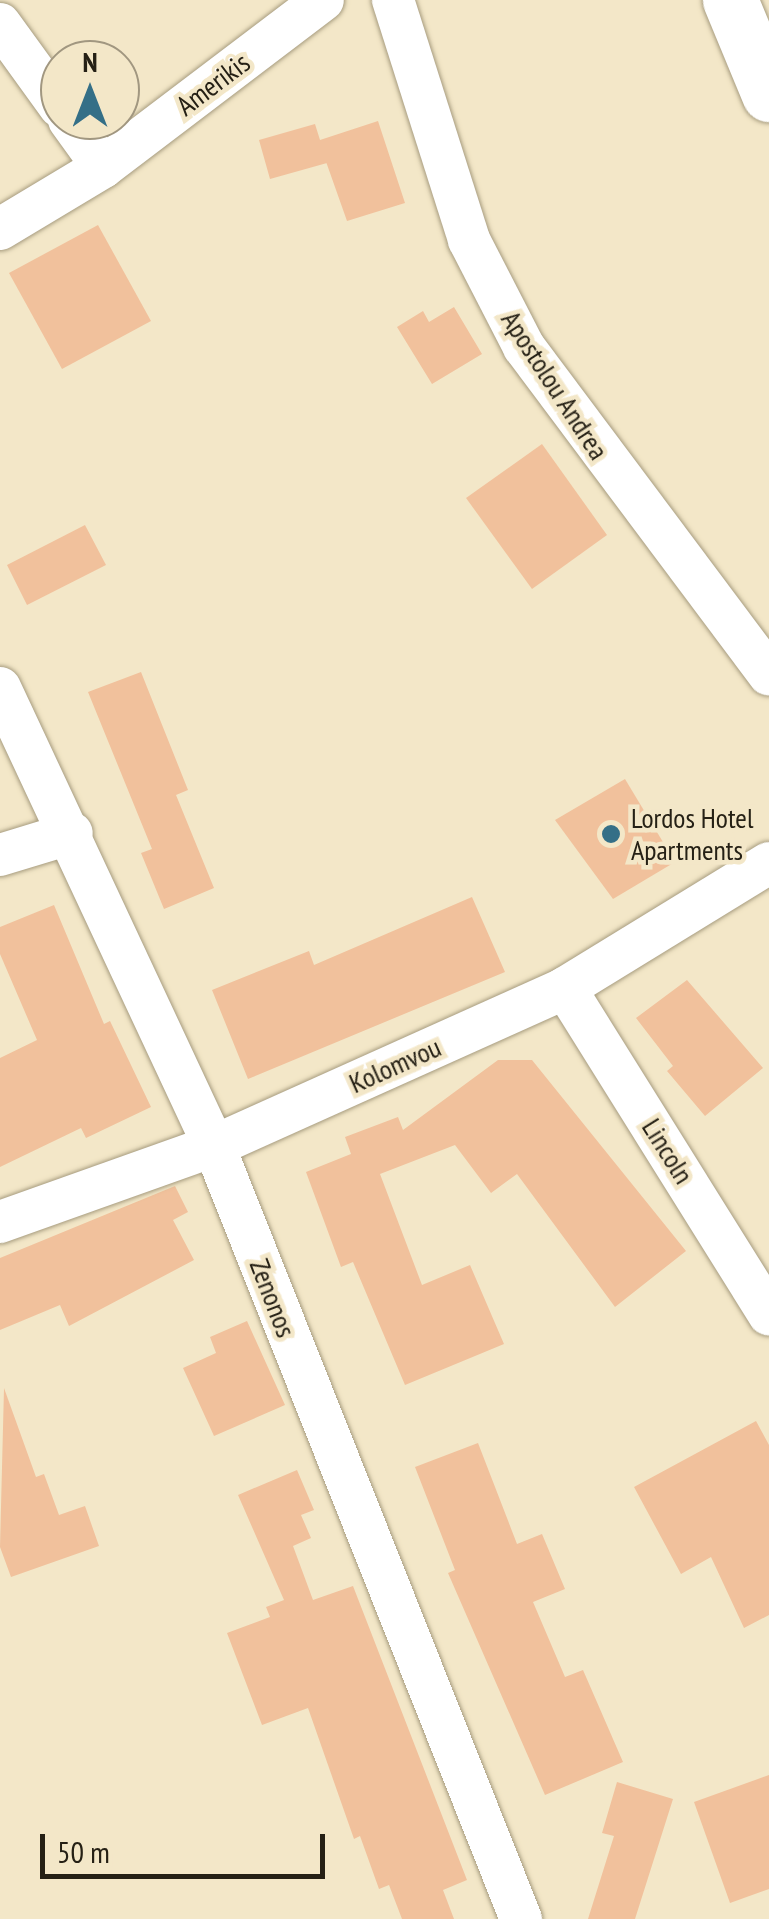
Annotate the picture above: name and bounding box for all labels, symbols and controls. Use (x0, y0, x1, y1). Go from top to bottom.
north arrow (40, 40, 140, 140)
text: N (82, 43, 98, 80)
street label: Amerikis (170, 46, 256, 122)
street label: Apostolou Andrea (494, 304, 616, 466)
place label: Lordos Hotel Apartments (631, 801, 753, 867)
marker: Lordos Hotel Apartments (600, 823, 622, 845)
street label: Kolomvou (344, 1030, 446, 1100)
street label: Lincoln (635, 1112, 701, 1190)
street label: Zenonos (243, 1254, 303, 1342)
scale bar (45, 1814, 330, 1876)
text: 50 m (57, 1832, 110, 1871)

